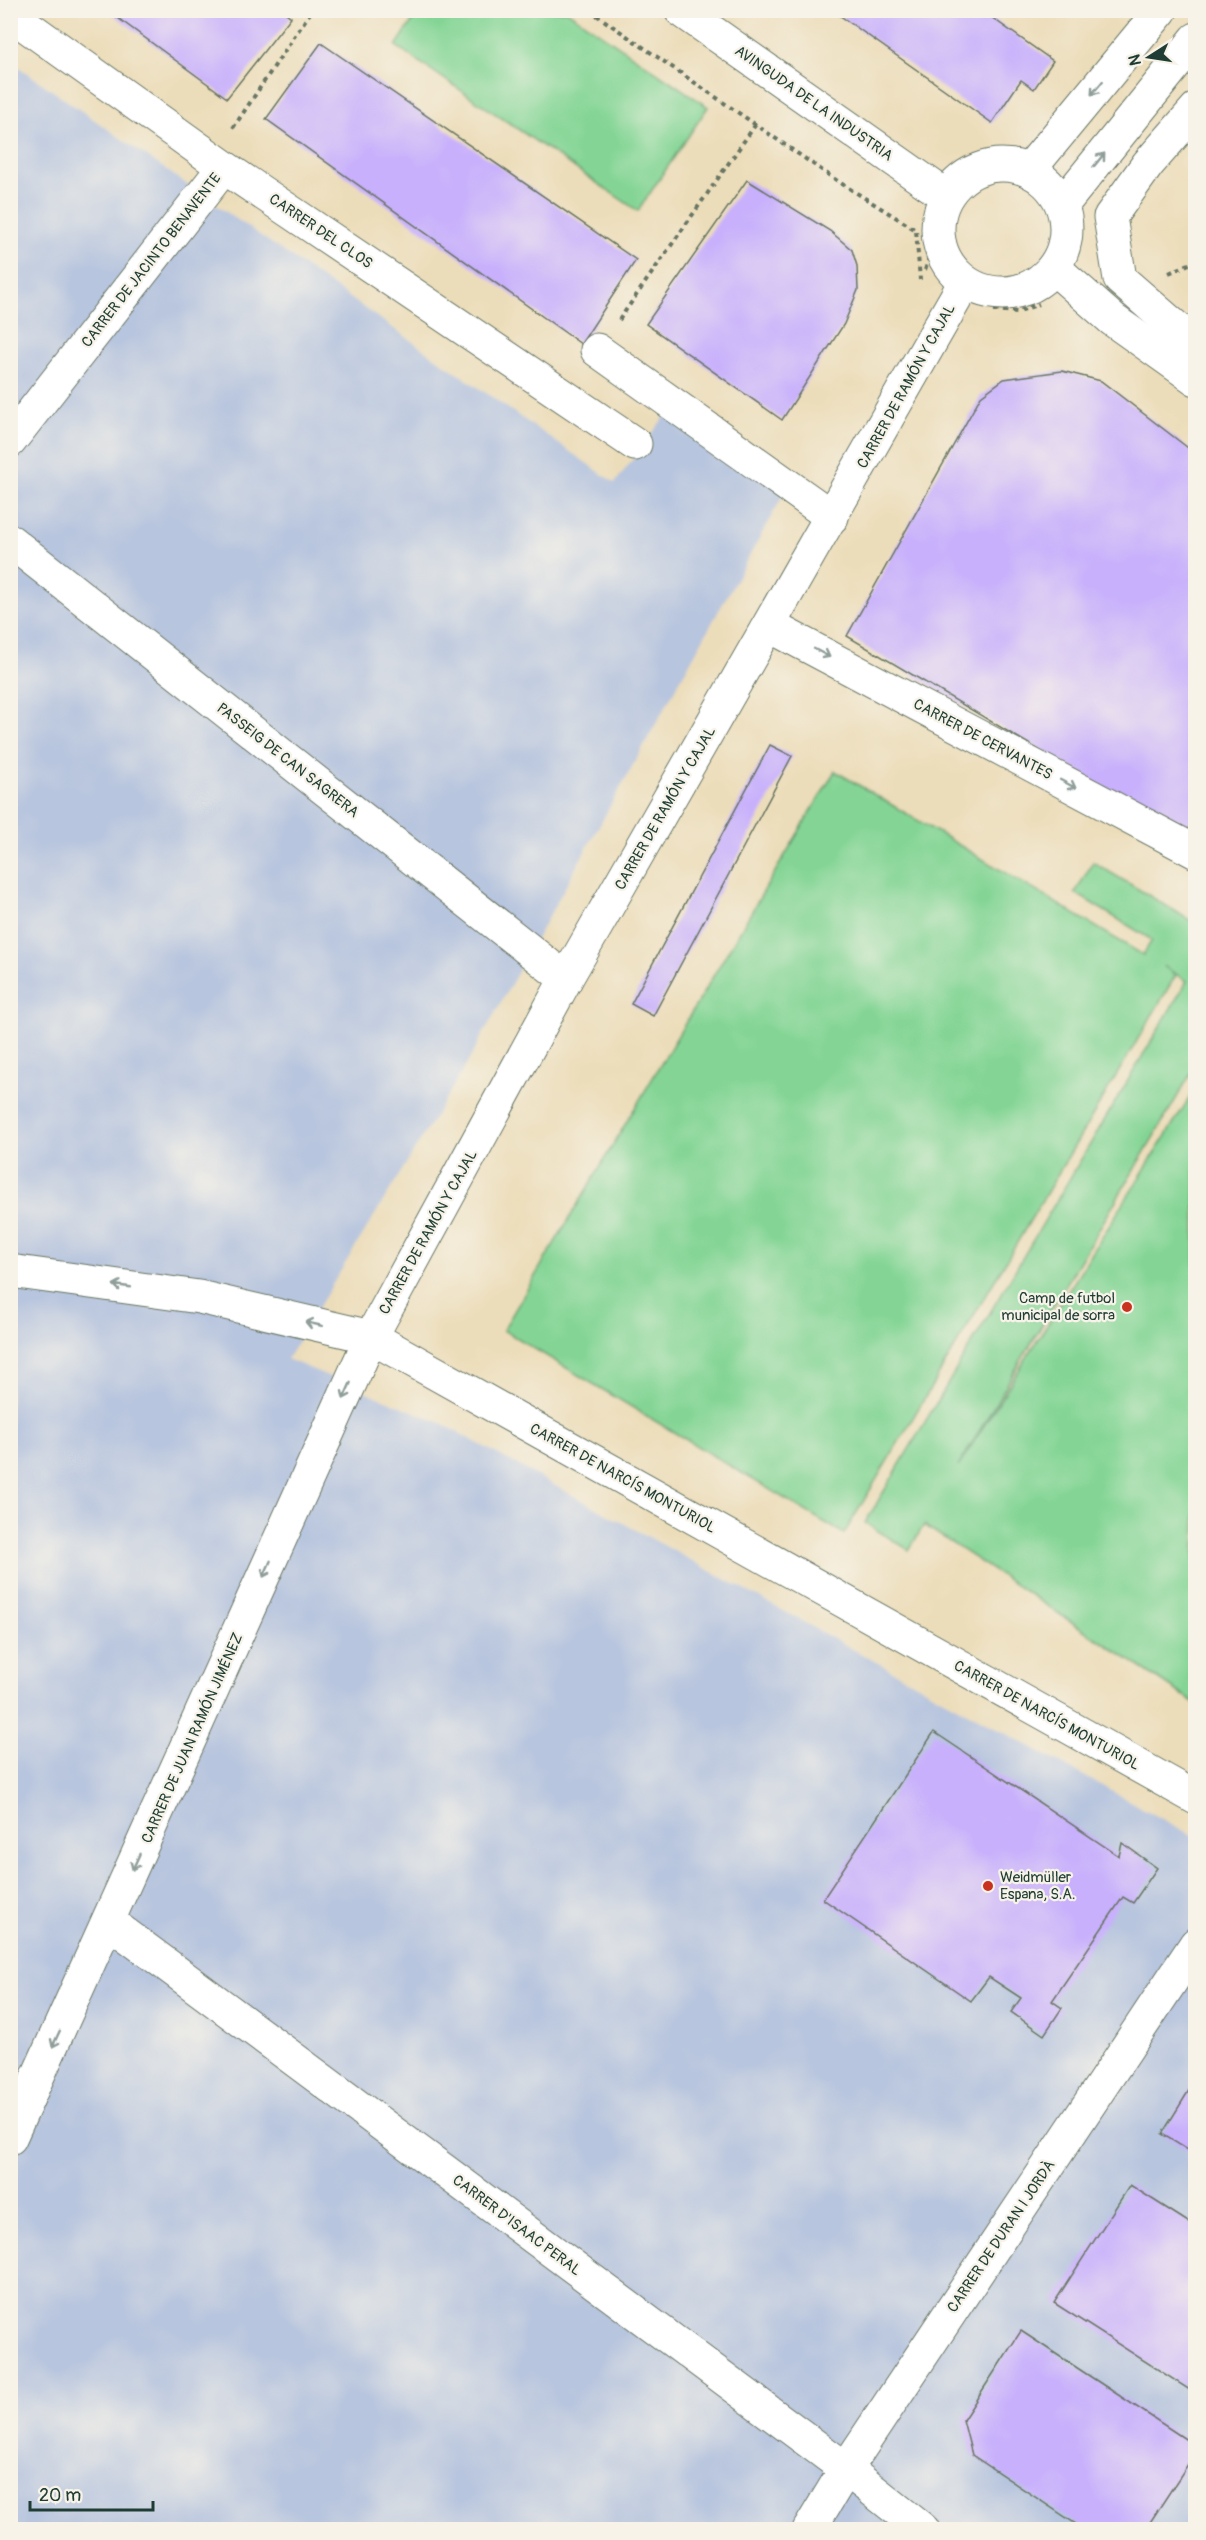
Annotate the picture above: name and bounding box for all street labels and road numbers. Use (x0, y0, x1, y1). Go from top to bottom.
street label: AVINGUDA DE LA INDUSTRIA (731, 41, 897, 165)
street label: CARRER DE JACINTO BENAVENTE (77, 169, 226, 351)
street label: CARRER DEL CLOS (265, 190, 376, 273)
street label: CARRER DE RAMÓN Y CAJAL (853, 300, 960, 472)
street label: CARRER DE CERVANTES (910, 695, 1056, 784)
street label: PASSEIG DE CAN SAGRERA (213, 699, 363, 822)
street label: CARRER DE RAMÓN Y CAJAL (611, 723, 720, 893)
street label: CARRER DE RAMÓN Y CAJAL (375, 1146, 482, 1318)
street label: CARRER DE NARCÍS MONTURIOL (526, 1419, 719, 1538)
street label: CARRER DE JUAN RAMÓN JIMÉNEZ (137, 1630, 248, 1846)
street label: CARRER DE NARCÍS MONTURIOL (950, 1656, 1143, 1775)
street label: CARRER DE DURAN I JORDÀ (943, 2156, 1060, 2316)
street label: CARRER D'ISAAC PERAL (449, 2171, 585, 2280)

